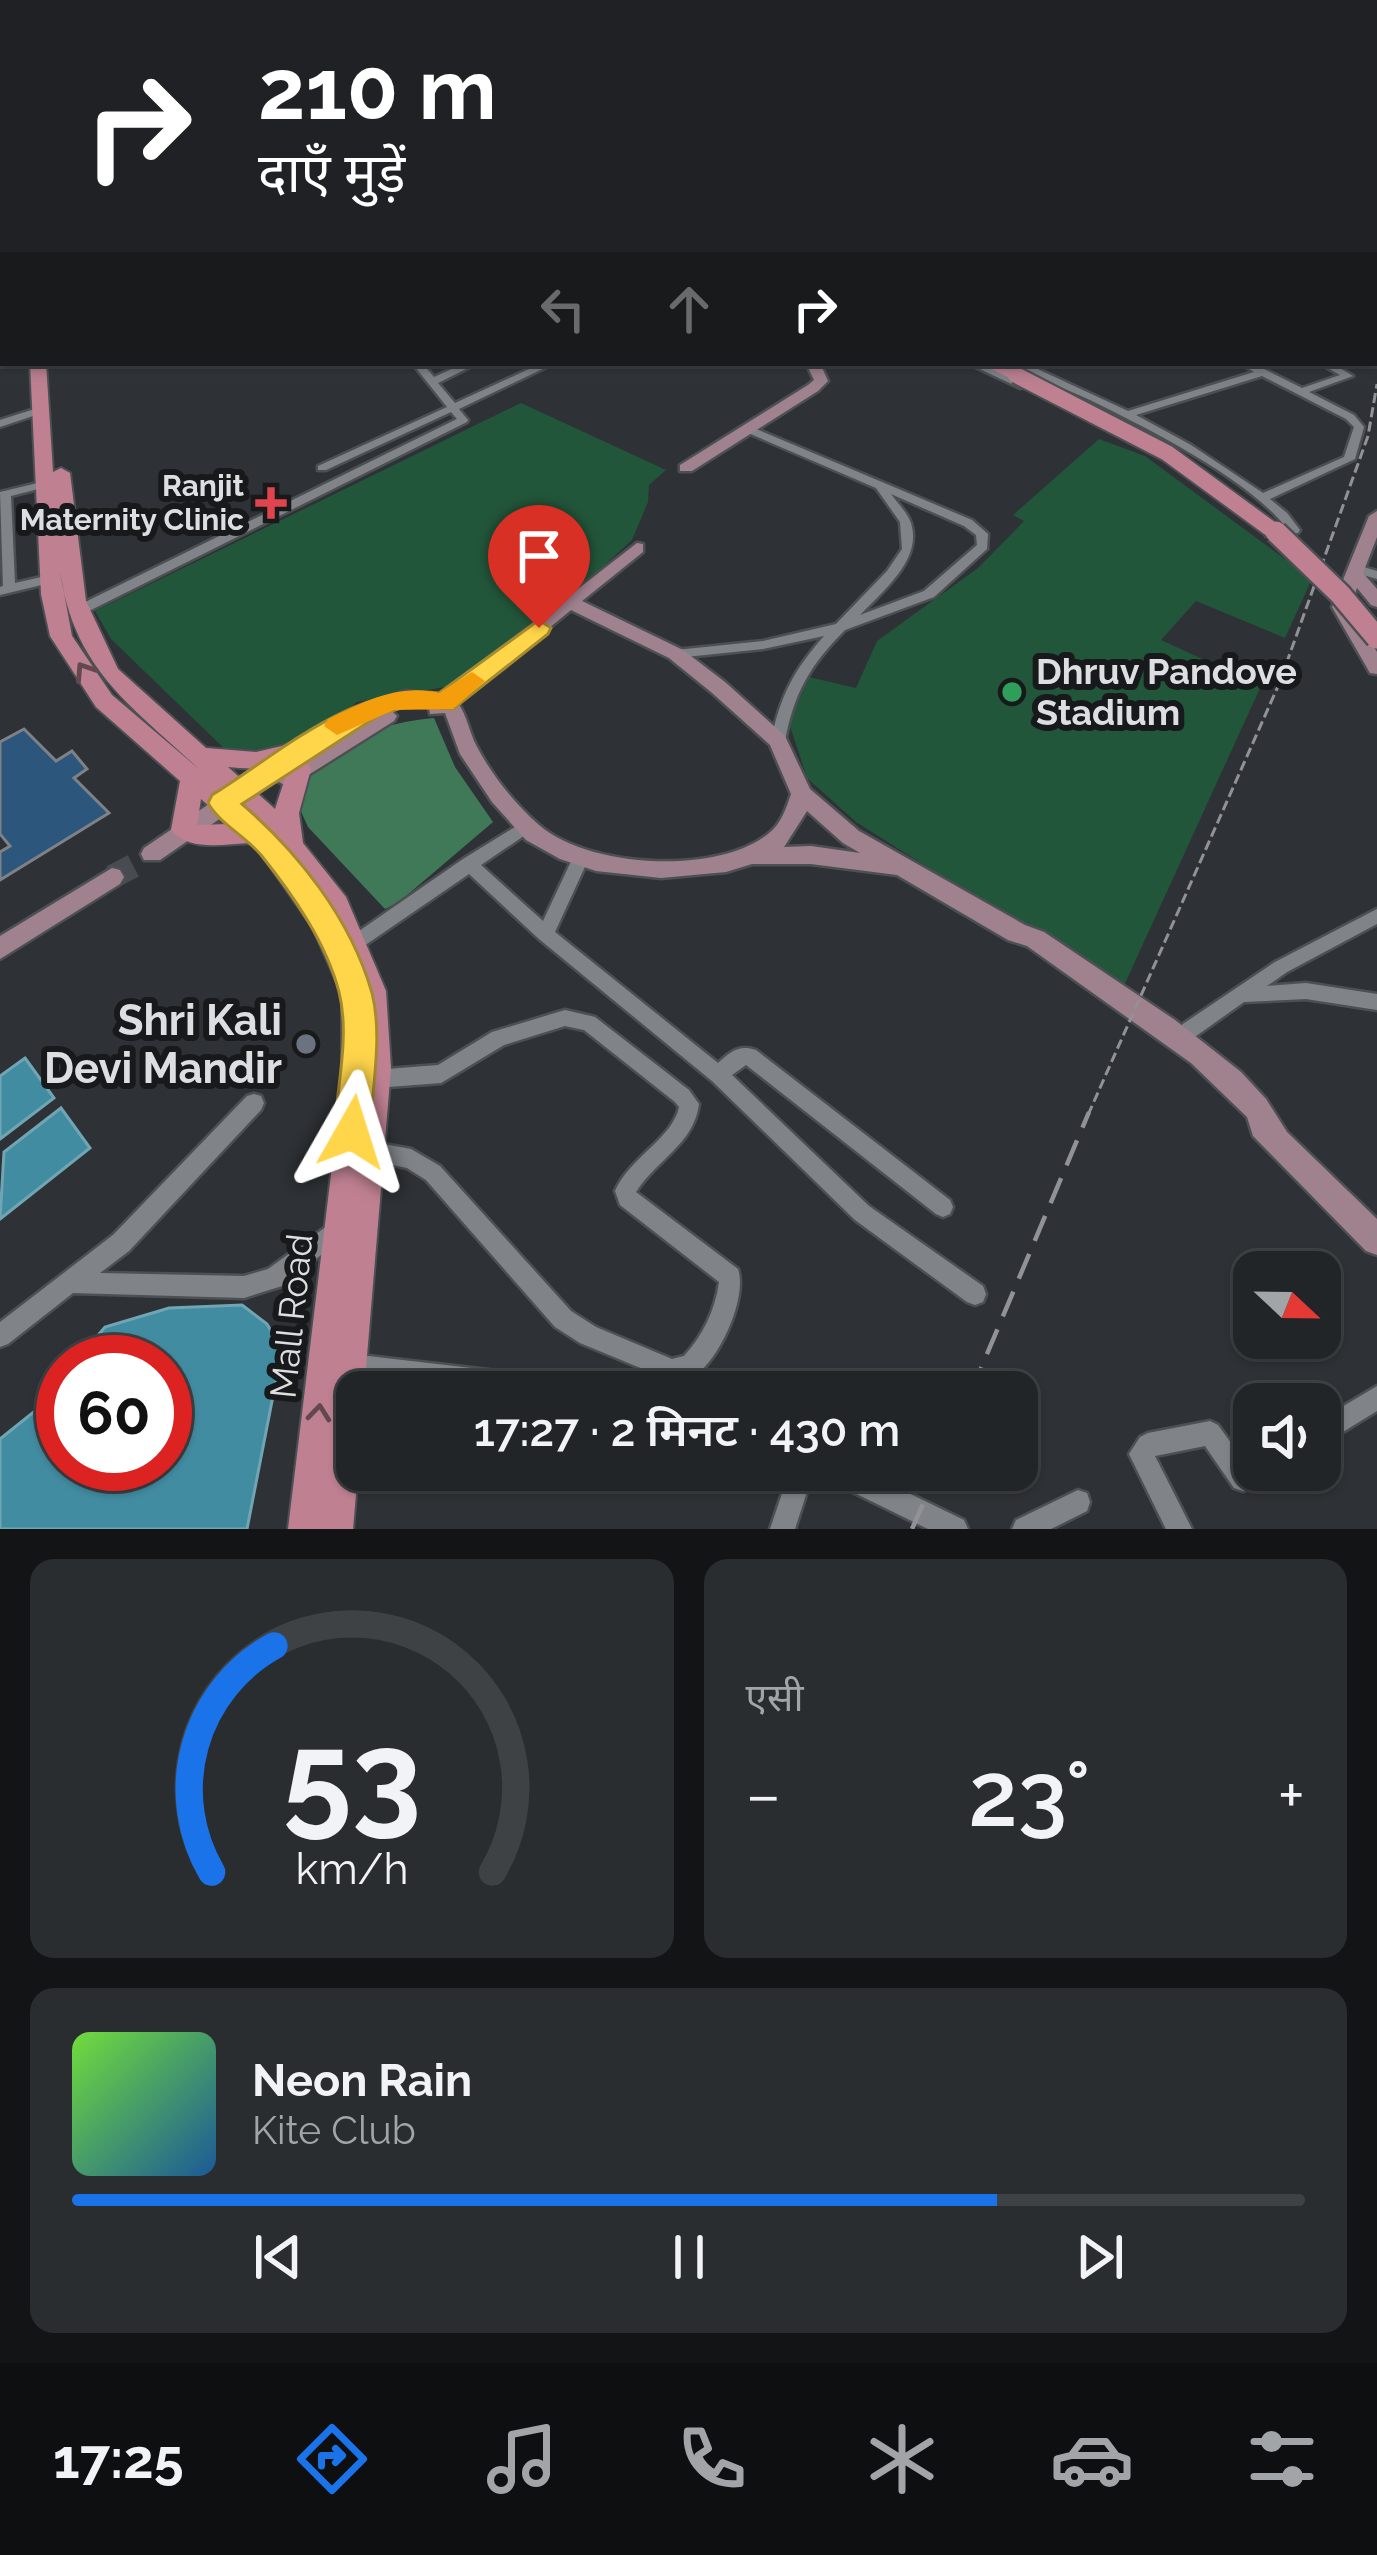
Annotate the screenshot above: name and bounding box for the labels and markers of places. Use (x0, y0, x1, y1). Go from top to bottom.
place label: Ranjit Maternity Clinic (20, 468, 244, 537)
marker: Ranjit Maternity Clinic (255, 487, 287, 519)
pin (488, 505, 590, 628)
place label: Dhruv Pandove Stadium (1036, 650, 1297, 733)
marker: Dhruv Pandove Stadium (999, 679, 1025, 705)
place label: Shri Kali Devi Mandir (44, 996, 282, 1093)
marker: Shri Kali Devi Mandir (293, 1031, 319, 1057)

